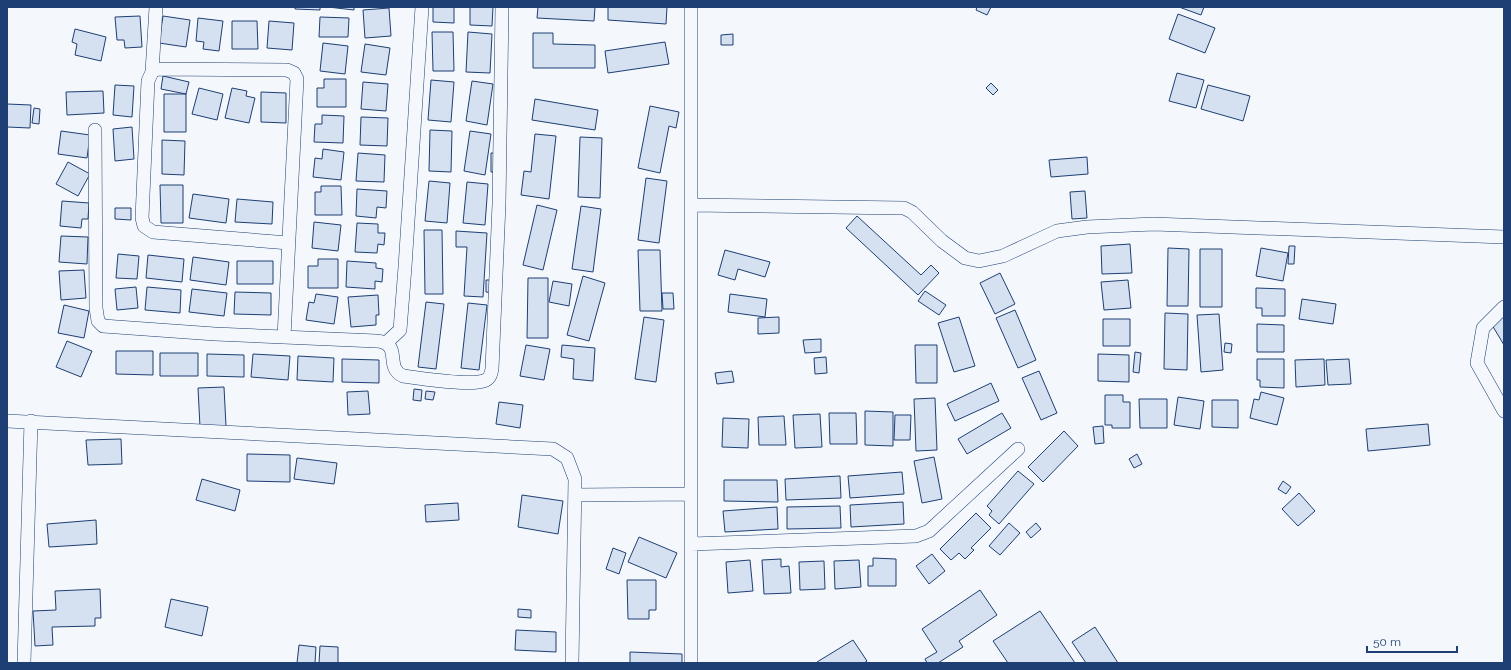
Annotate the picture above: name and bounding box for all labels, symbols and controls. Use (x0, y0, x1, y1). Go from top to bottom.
scale bar (1367, 628, 1457, 654)
text: 50 m (1373, 635, 1401, 649)

